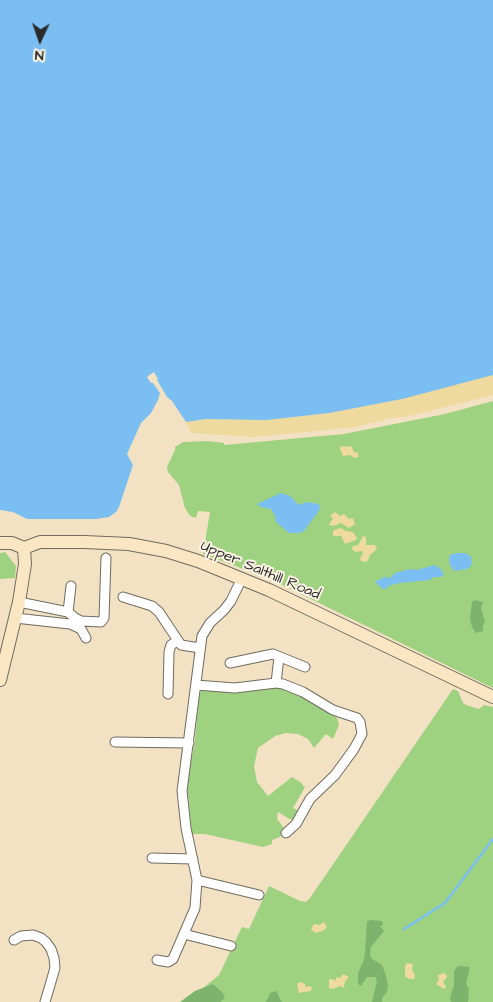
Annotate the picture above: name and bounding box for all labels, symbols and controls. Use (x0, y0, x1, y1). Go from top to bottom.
north arrow (15, 15, 65, 65)
text: N (34, 45, 44, 65)
street label: Upper Salthill Road (198, 538, 322, 604)

